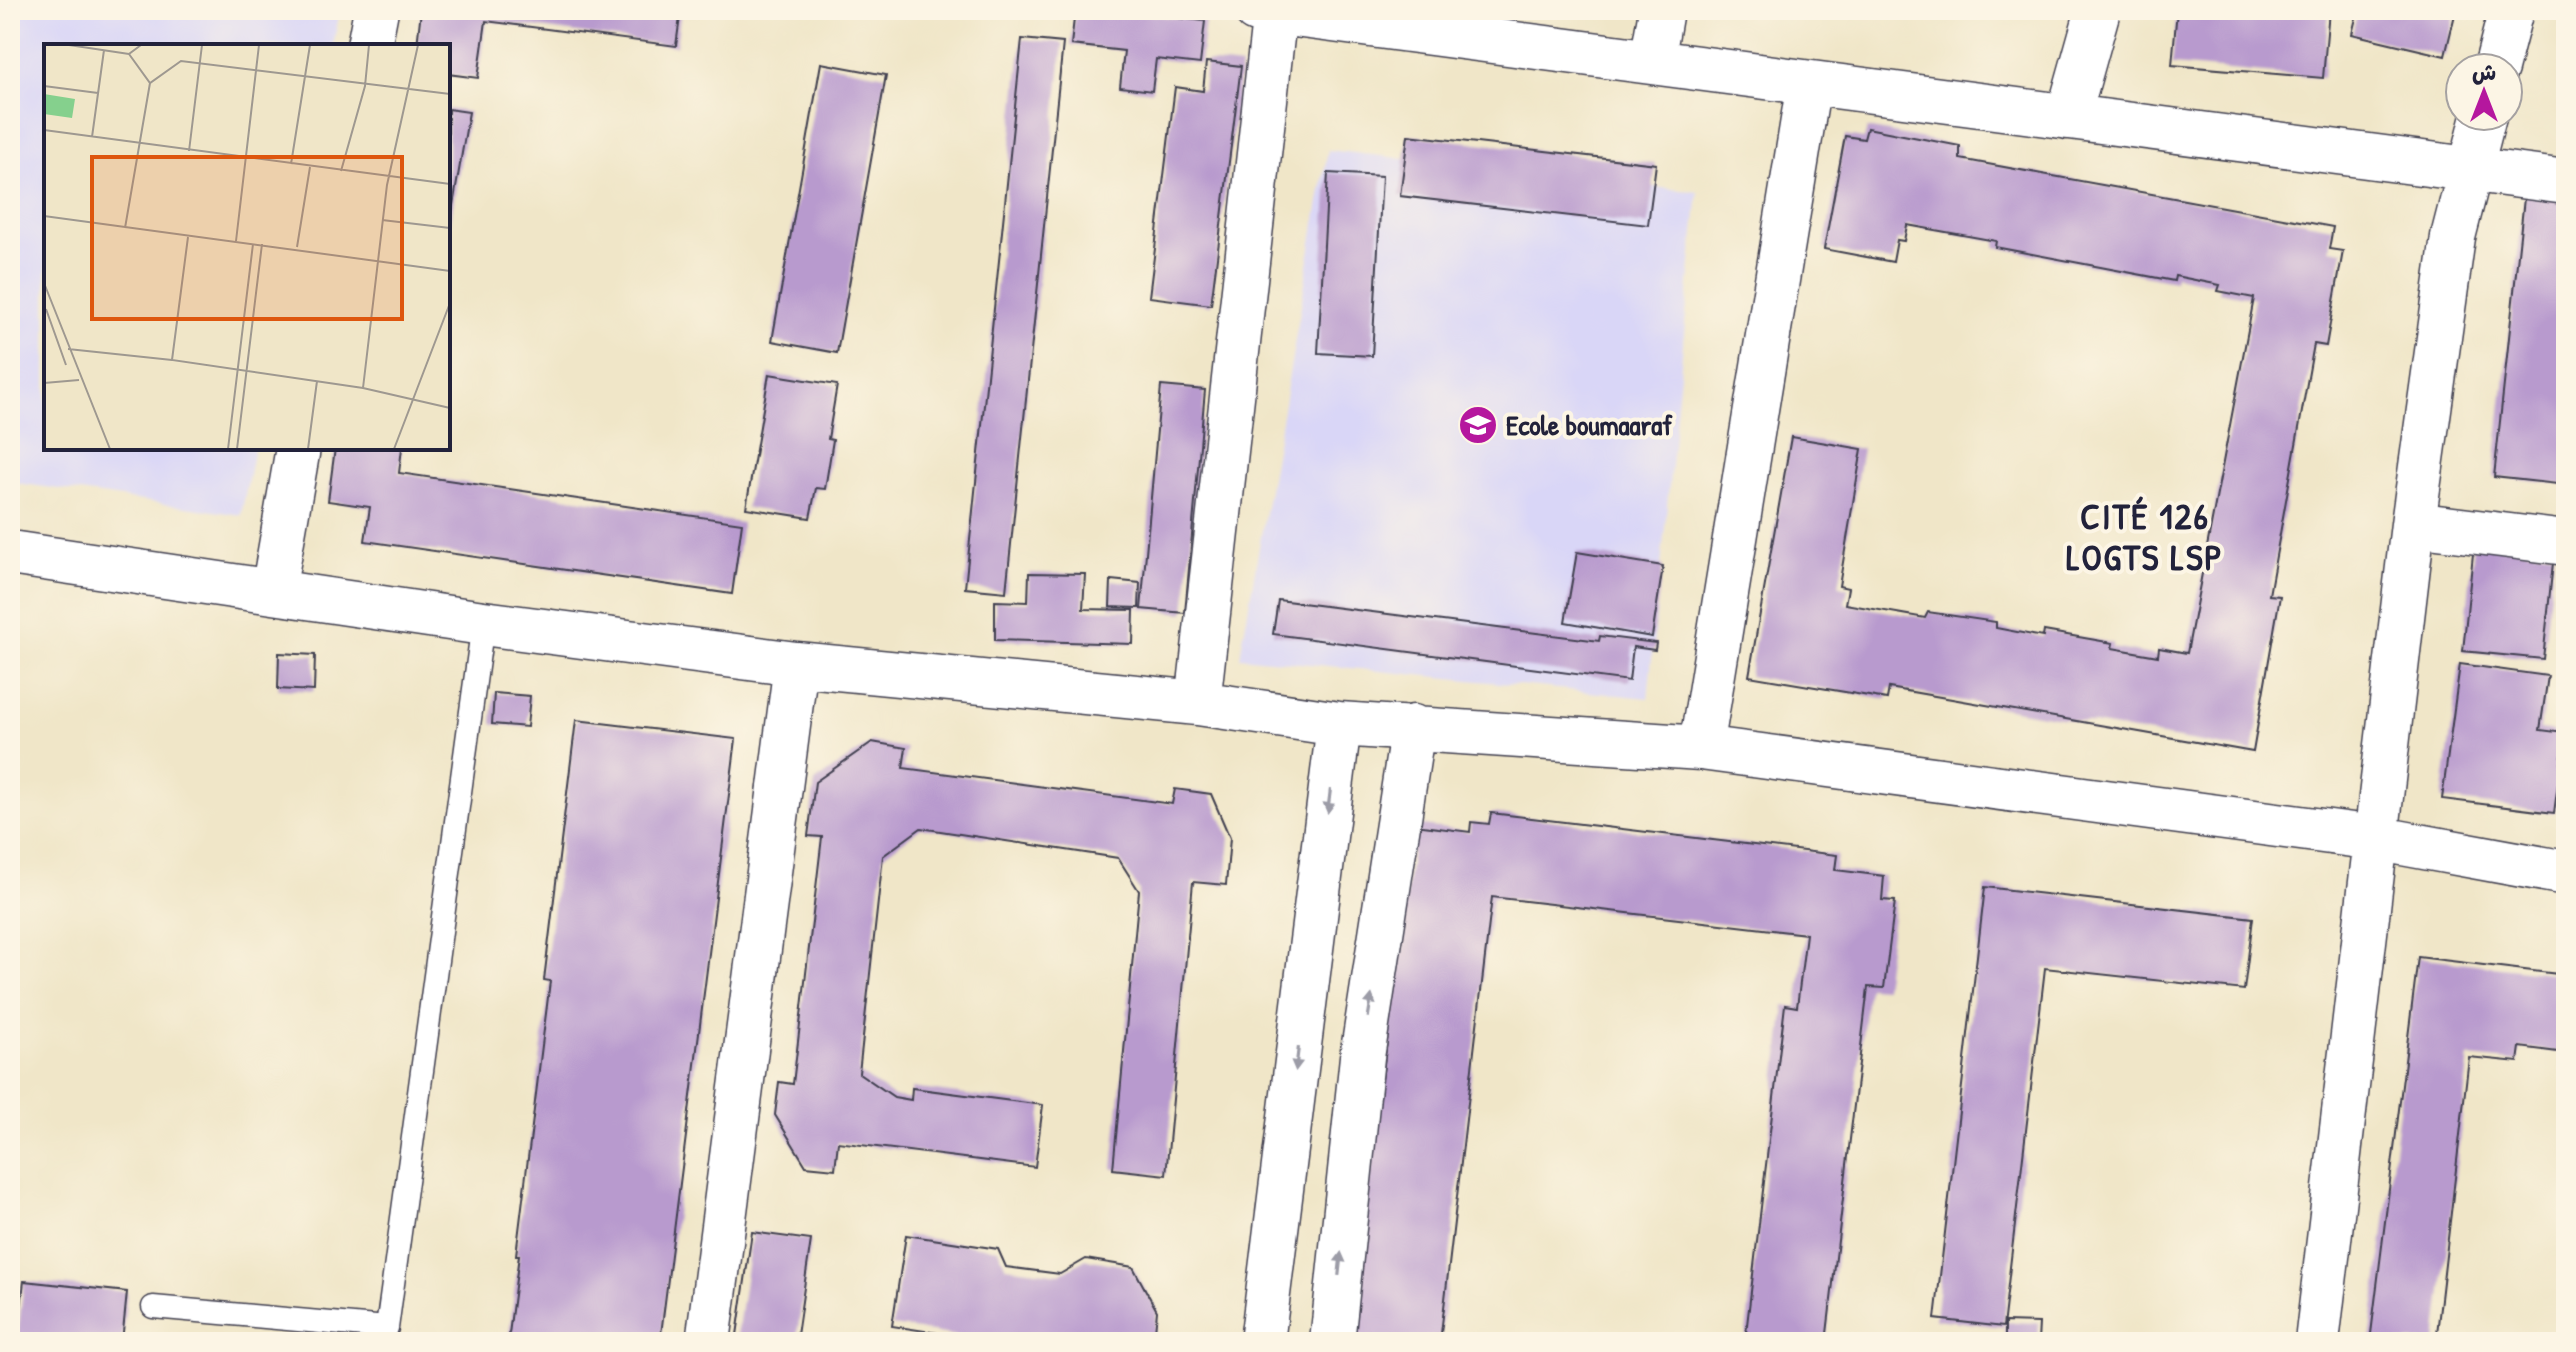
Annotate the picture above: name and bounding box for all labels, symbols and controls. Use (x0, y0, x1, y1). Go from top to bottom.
inset map (44, 44, 450, 450)
north arrow (2444, 52, 2524, 132)
text: ش (2472, 57, 2496, 87)
school or university icon: Ecole boumaaraf (1457, 404, 1499, 446)
place label: Ecole boumaaraf (1506, 406, 1673, 444)
district label: CITÉ 126 LOGTS LSP (2066, 491, 2224, 581)
one-way arrow (1323, 789, 1336, 814)
one-way arrow (1364, 993, 1377, 1018)
one-way arrow (1290, 1047, 1303, 1072)
one-way arrow (1334, 1252, 1347, 1277)

